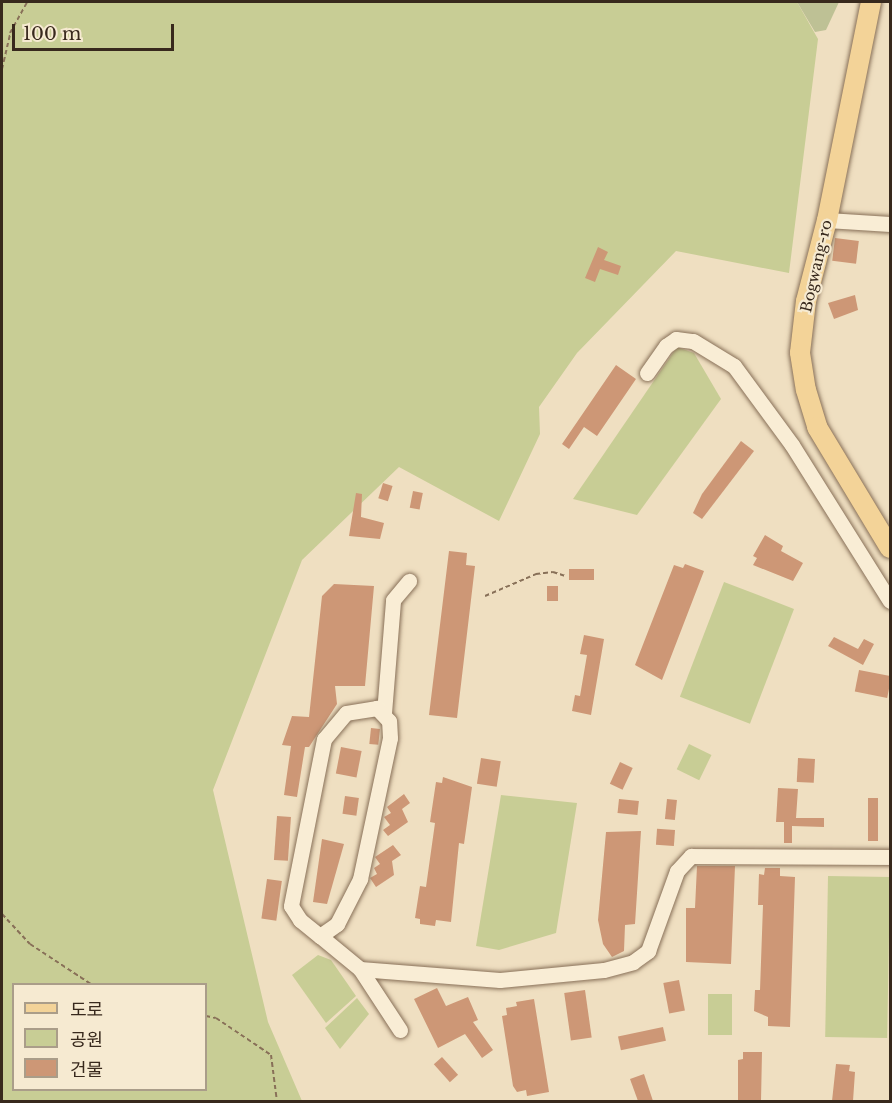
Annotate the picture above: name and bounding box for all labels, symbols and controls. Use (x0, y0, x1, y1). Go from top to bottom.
scale bar (15, 12, 177, 50)
text: 100 m (23, 23, 81, 45)
street label: Bogwang-ro (797, 218, 835, 314)
legend (12, 983, 207, 1091)
text: 도로 (70, 999, 103, 1021)
text: 공원 (70, 1029, 103, 1051)
text: 건물 (70, 1059, 103, 1081)

